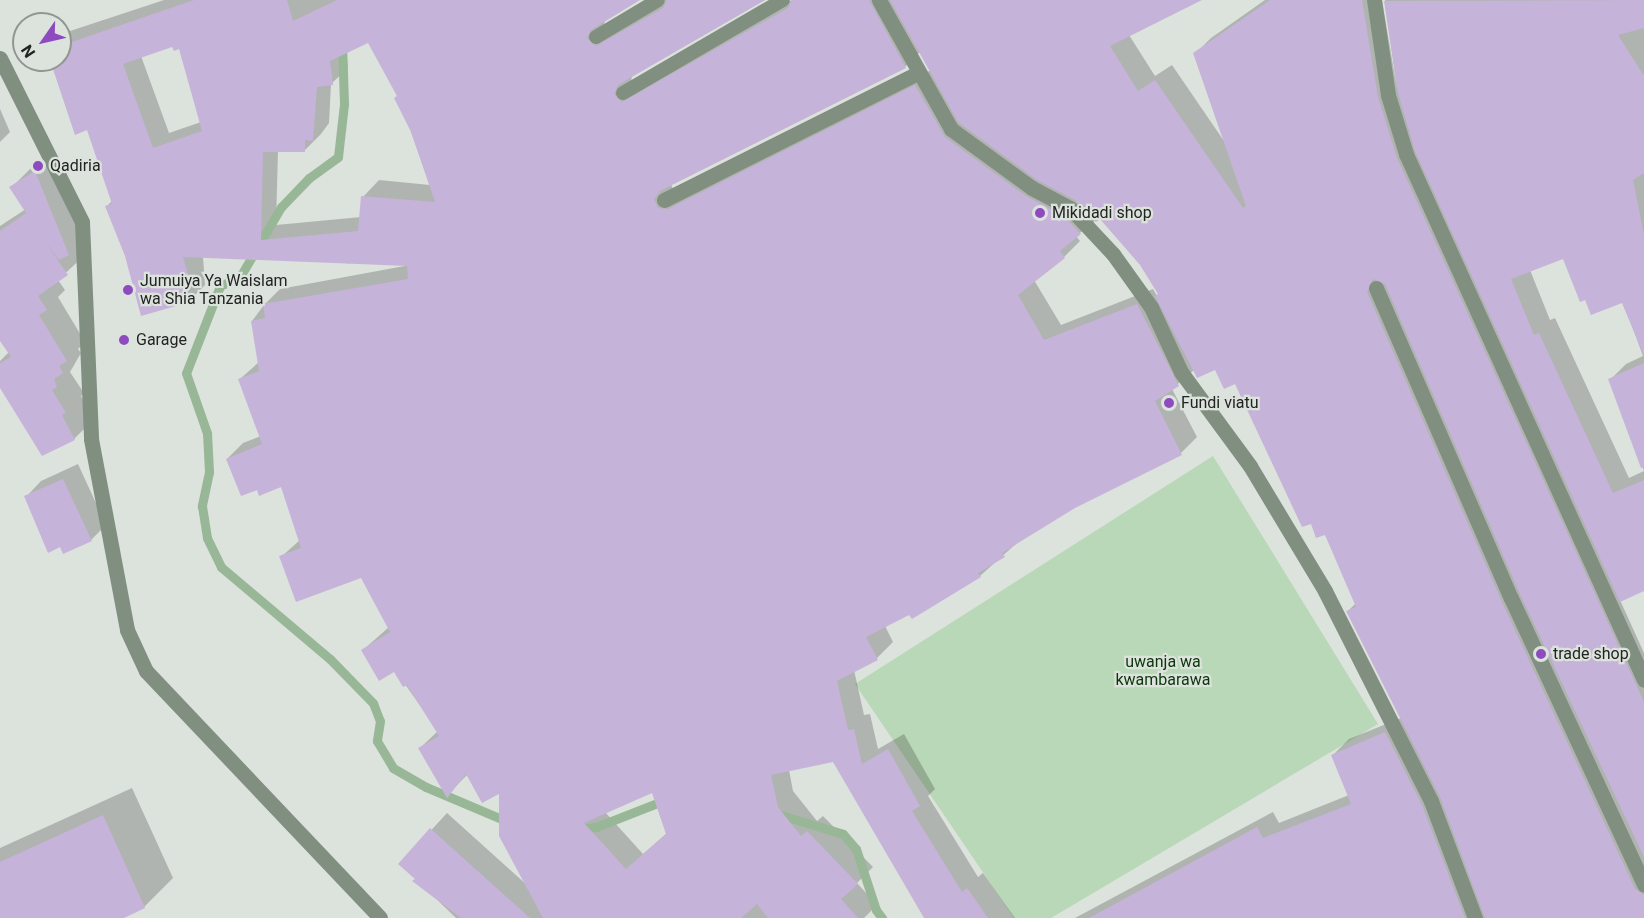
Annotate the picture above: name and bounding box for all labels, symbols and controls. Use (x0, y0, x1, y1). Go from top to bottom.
north arrow (12, 12, 72, 72)
text: N (17, 41, 39, 61)
place label: Qadiria (50, 156, 101, 176)
marker: Qadiria (31, 159, 45, 173)
place label: Mikidadi shop (1052, 203, 1152, 223)
marker: Mikidadi shop (1033, 206, 1047, 220)
place label: Jumuiya Ya Waislam wa Shia Tanzania (140, 271, 288, 309)
marker: Jumuiya Ya Waislam wa Shia Tanzania (121, 283, 135, 297)
place label: Garage (136, 330, 187, 350)
marker: Garage (117, 333, 131, 347)
place label: Fundi viatu (1181, 393, 1259, 413)
marker: Fundi viatu (1162, 396, 1176, 410)
place label: trade shop (1553, 644, 1629, 664)
marker: trade shop (1534, 647, 1548, 661)
park label: uwanja wa kwambarawa (1115, 652, 1211, 690)

